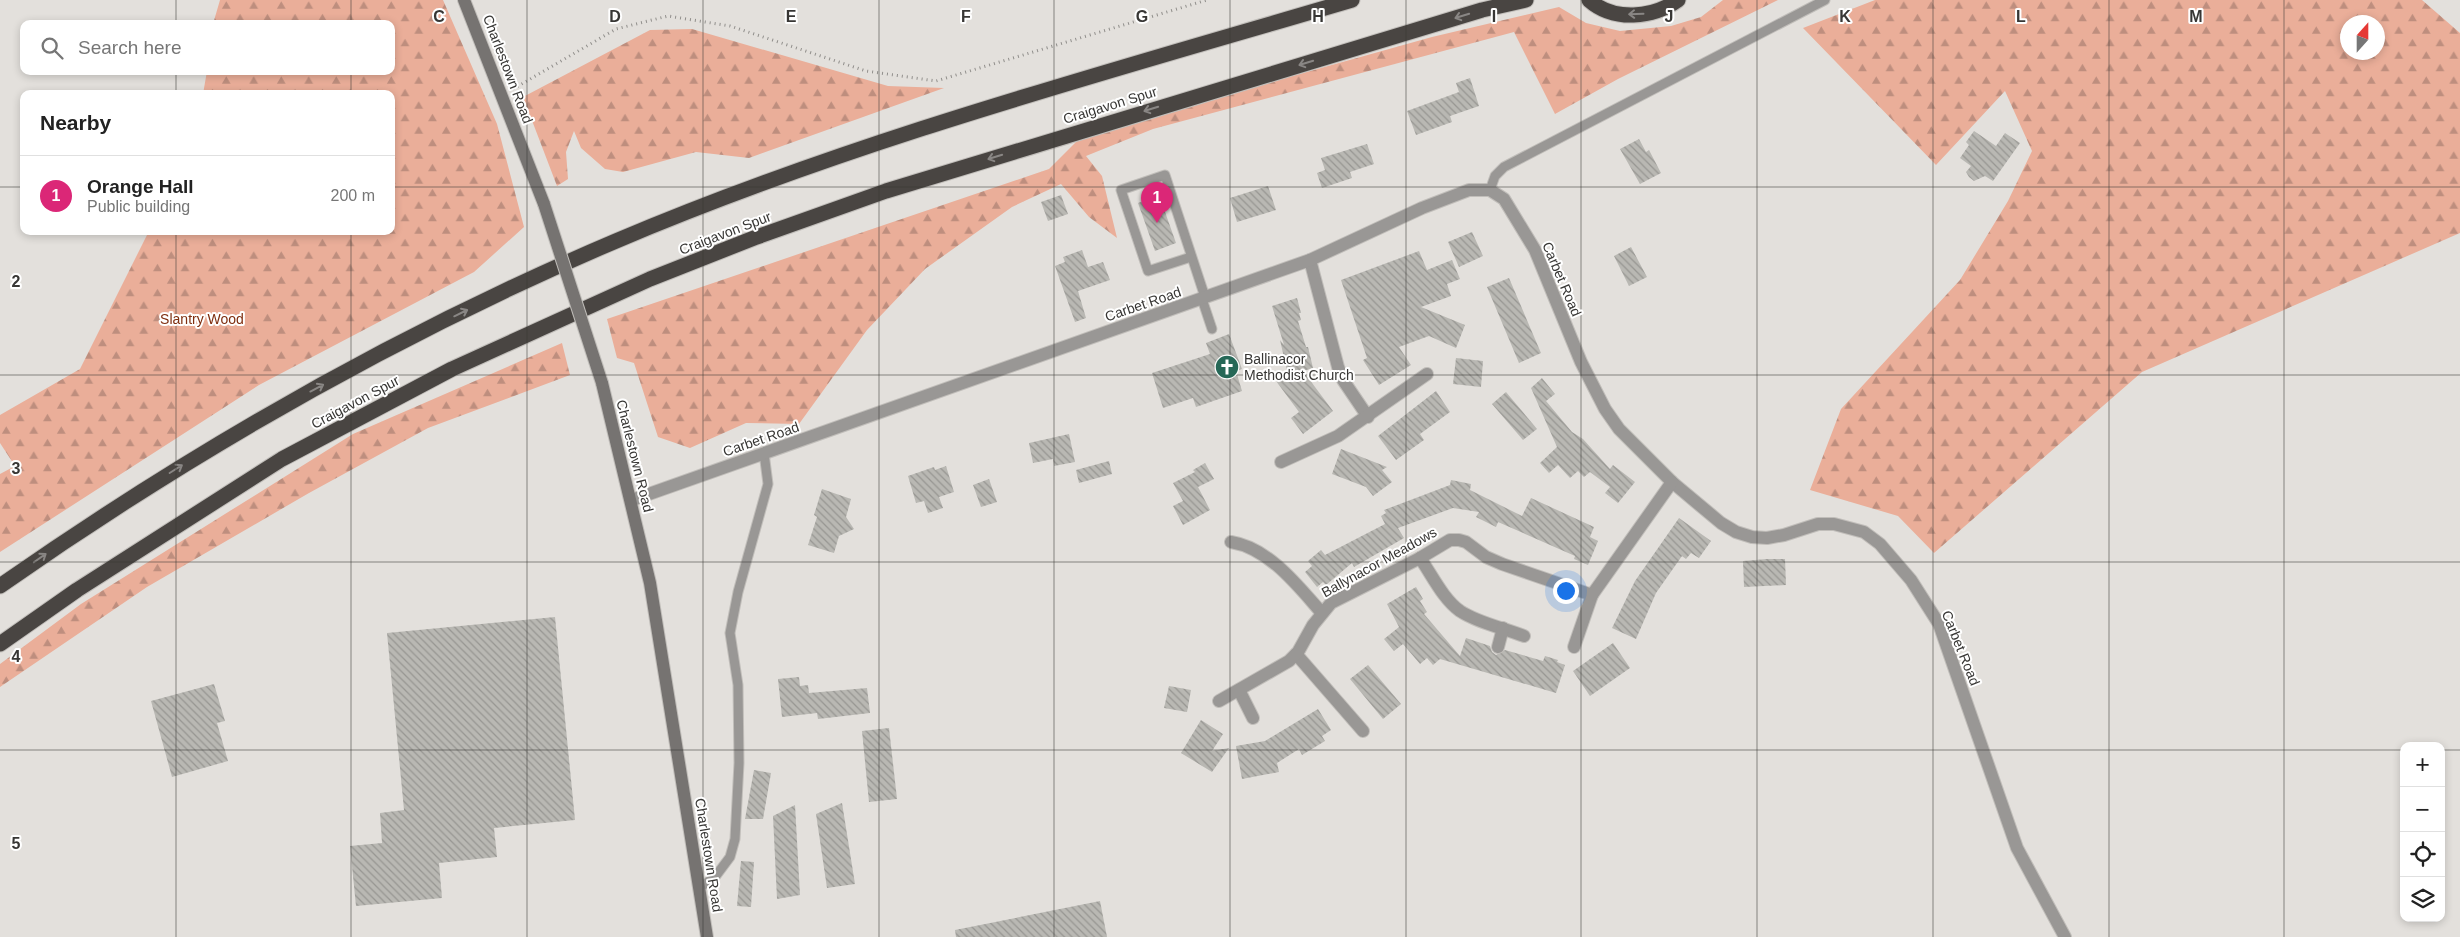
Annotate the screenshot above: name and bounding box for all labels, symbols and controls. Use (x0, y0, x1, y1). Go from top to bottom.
text: C (433, 8, 445, 25)
text: D (609, 8, 621, 25)
text: E (786, 8, 797, 25)
text: F (961, 8, 971, 25)
text: G (1136, 8, 1148, 25)
text: H (1312, 8, 1324, 25)
text: I (1492, 8, 1496, 25)
text: J (1665, 8, 1673, 25)
text: K (1839, 8, 1851, 25)
text: L (2016, 8, 2026, 25)
text: M (2189, 8, 2203, 25)
one-way arrow (1629, 10, 1645, 19)
street label: Charlestown Road (480, 12, 536, 126)
one-way arrow (1454, 12, 1470, 22)
north arrow (2340, 15, 2385, 60)
search box (20, 20, 395, 75)
icon: search (38, 34, 66, 62)
text: Search here (78, 37, 182, 58)
one-way arrow (1299, 58, 1315, 68)
street label: Craigavon Spur (1061, 83, 1159, 127)
one-way arrow (1143, 105, 1159, 115)
text: Nearby (40, 111, 111, 134)
one-way arrow (988, 153, 1004, 163)
text: Orange Hall (87, 176, 194, 197)
pin: 1 (1141, 182, 1173, 223)
text: 1 (52, 187, 60, 204)
text: 200 m (331, 187, 375, 204)
text: Public building (87, 198, 190, 215)
street label: Craigavon Spur (677, 208, 774, 258)
street label: Carbet Road (1539, 239, 1585, 319)
text: 2 (12, 273, 21, 290)
street label: Carbet Road (1103, 284, 1183, 324)
one-way arrow (453, 308, 468, 317)
park label: Slantry Wood (160, 311, 244, 327)
place label: Ballinacor Methodist Church (1244, 351, 1354, 383)
church icon: Ballinacor Methodist Church (1214, 354, 1240, 380)
street label: Craigavon Spur (308, 372, 402, 432)
one-way arrow (309, 382, 323, 392)
street label: Charlestown Road (613, 398, 657, 514)
street label: Carbet Road (721, 419, 801, 459)
text: 3 (12, 460, 21, 477)
one-way arrow (169, 464, 183, 474)
street label: Ballynacor Meadows (1319, 524, 1439, 600)
one-way arrow (33, 553, 47, 563)
your location (1553, 578, 1579, 604)
street label: Carbet Road (1939, 608, 1983, 688)
text: 4 (12, 648, 21, 665)
map controls (2400, 742, 2445, 922)
button: + (2400, 742, 2445, 787)
button: − (2400, 787, 2445, 832)
street label: Charlestown Road (692, 797, 726, 913)
button: locate (2400, 832, 2445, 877)
text: 5 (12, 835, 21, 852)
button: layers (2400, 877, 2445, 922)

